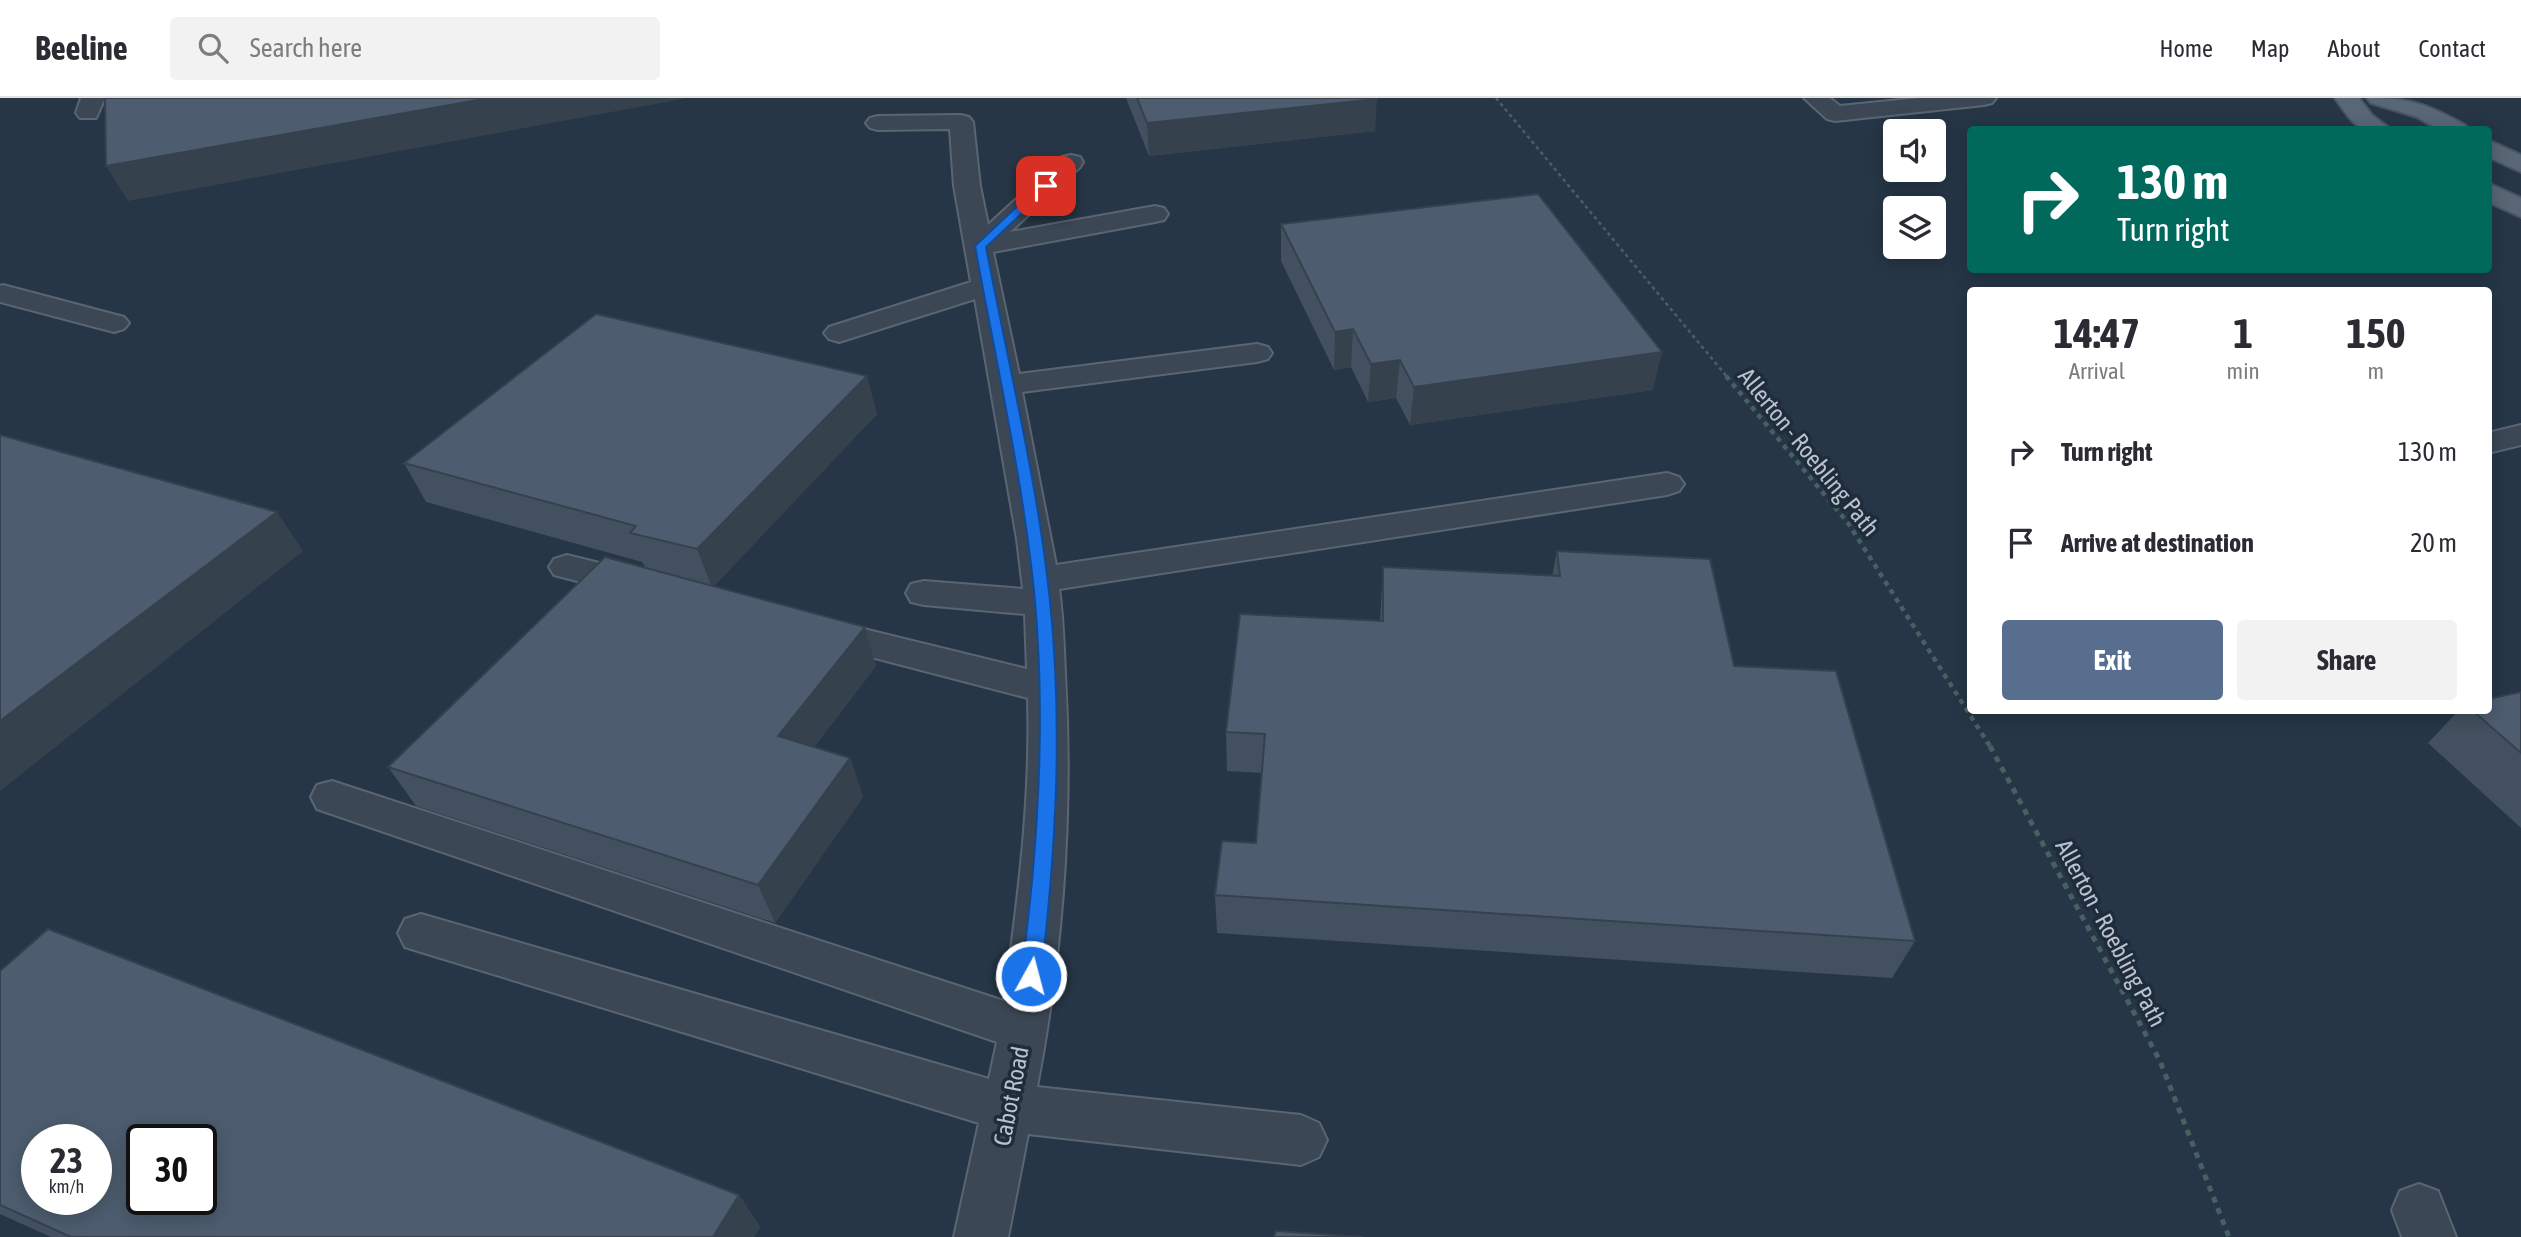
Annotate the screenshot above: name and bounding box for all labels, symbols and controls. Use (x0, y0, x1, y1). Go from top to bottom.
search box (170, 17, 660, 80)
text: Beeline (35, 29, 128, 67)
icon: search (194, 29, 232, 67)
text: Search here (250, 33, 362, 63)
text: Home (2159, 35, 2213, 62)
text: Map (2251, 35, 2289, 62)
text: About (2327, 35, 2380, 62)
text: Contact (2418, 35, 2486, 62)
map controls (1883, 119, 1946, 259)
button: sound (1883, 119, 1946, 182)
text: 130 m (2117, 153, 2228, 209)
icon: right (2002, 154, 2093, 245)
pin (1016, 156, 1076, 216)
icon: arrive (1027, 167, 1065, 205)
button: layers (1883, 196, 1946, 259)
text: Turn right (2117, 211, 2230, 248)
text: 14:47 (2054, 309, 2140, 357)
text: 1 (2233, 309, 2253, 357)
text: 150 (2346, 309, 2405, 357)
text: Arrival (2069, 358, 2125, 384)
text: min (2227, 358, 2260, 384)
text: m (2368, 358, 2384, 384)
street label: Allerton - Roebling Path (1733, 363, 1885, 541)
icon: right (2002, 433, 2040, 471)
text: Turn right (2061, 437, 2152, 467)
text: 130 m (2398, 437, 2457, 467)
icon: arrive (2002, 524, 2040, 562)
text: Arrive at destination (2061, 528, 2254, 558)
text: 20 m (2410, 528, 2457, 558)
button: Exit (2002, 620, 2223, 700)
button: Share (2237, 620, 2457, 700)
street label: Allerton - Roebling Path (2050, 835, 2172, 1031)
position arrow (994, 939, 1068, 1013)
street label: Cabot Road (988, 1044, 1034, 1148)
speed limit sign: 30 (126, 1124, 217, 1215)
text: 23 (50, 1140, 83, 1180)
text: km/h (49, 1176, 84, 1197)

